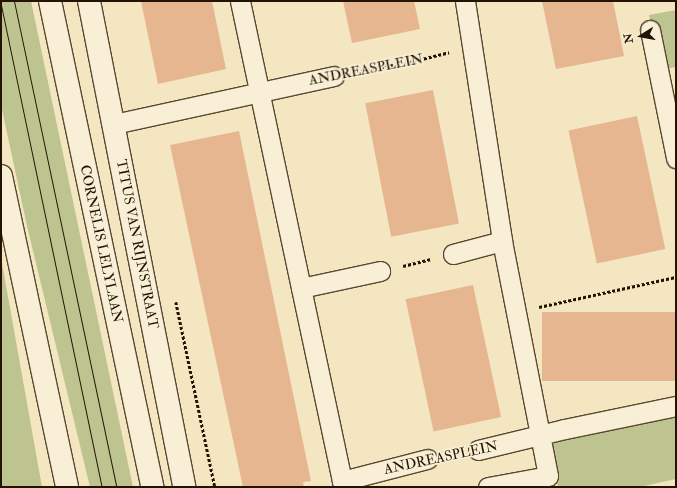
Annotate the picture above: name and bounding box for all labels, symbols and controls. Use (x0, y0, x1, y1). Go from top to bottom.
north arrow (621, 16, 661, 56)
text: N (621, 32, 636, 44)
street label: ANDREASPLEIN (307, 51, 425, 89)
street label: TITUS VAN RIJNSTRAAT (112, 158, 162, 330)
street label: CORNELIS LELYLAAN (76, 163, 126, 325)
street label: ANDREASPLEIN (382, 438, 500, 478)

